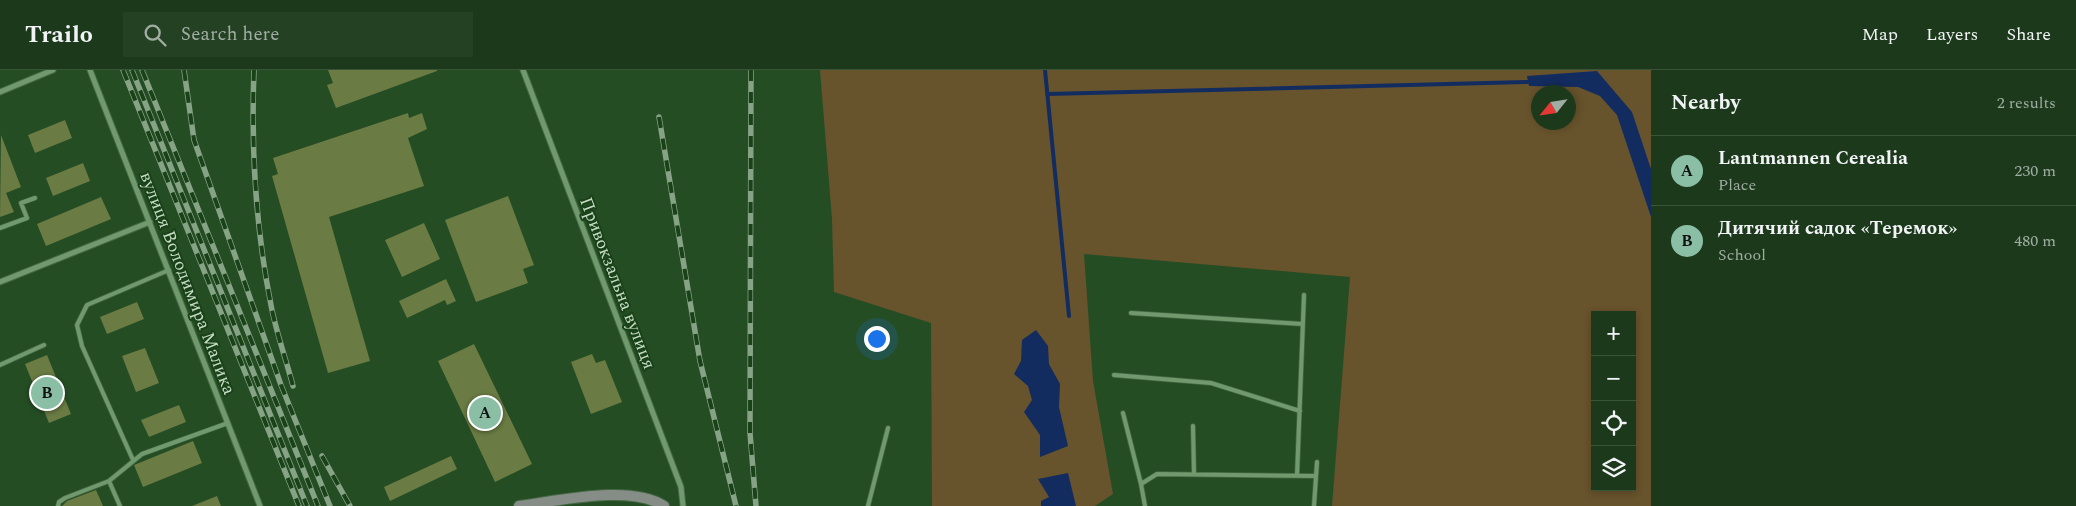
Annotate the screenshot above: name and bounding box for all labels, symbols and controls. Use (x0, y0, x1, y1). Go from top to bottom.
search box (123, 12, 473, 57)
text: Trailo (25, 17, 93, 53)
text: Search here (181, 20, 279, 49)
icon: search (141, 21, 169, 49)
text: Map (1862, 21, 1898, 48)
text: Layers (1926, 21, 1978, 48)
text: Share (2006, 21, 2051, 48)
north arrow (1531, 85, 1576, 130)
text: Nearby (1671, 87, 1741, 119)
text: 2 results (1997, 91, 2056, 115)
text: Lantmannen Cerealia (1718, 144, 1908, 173)
text: A (1681, 159, 1693, 183)
text: 230 m (2014, 159, 2056, 183)
street label: вулиця Володимира Малика (132, 168, 243, 399)
text: Place (1718, 173, 1756, 197)
street label: Привокзальна вулиця (572, 193, 663, 373)
text: Дитячий садок «Теремок» (1718, 214, 1957, 243)
text: B (1681, 229, 1693, 253)
text: 480 m (2014, 229, 2056, 253)
text: School (1718, 243, 1766, 267)
map controls (1591, 311, 1636, 491)
button: + (1591, 311, 1636, 356)
your location (864, 326, 890, 352)
button: − (1591, 356, 1636, 401)
pin: B (31, 374, 63, 412)
pin: A (469, 394, 501, 432)
button: locate (1591, 401, 1636, 446)
button: layers (1591, 446, 1636, 491)

